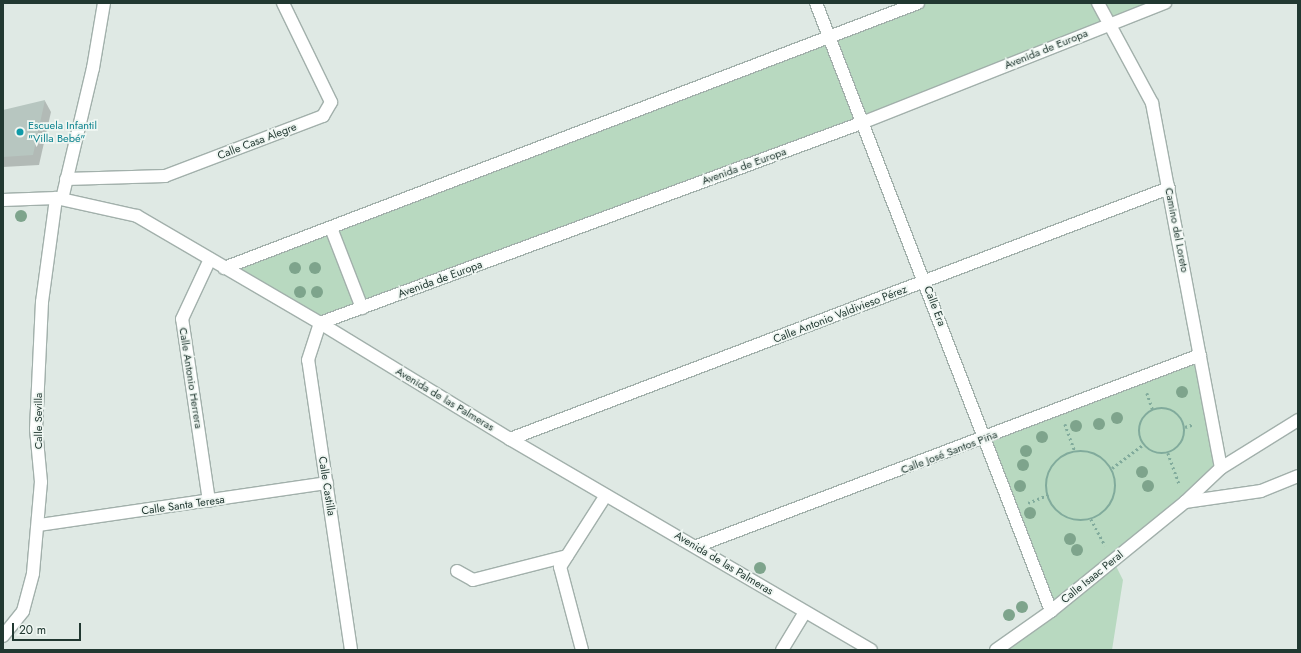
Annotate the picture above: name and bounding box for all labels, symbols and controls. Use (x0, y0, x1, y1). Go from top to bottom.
street label: Avenida de Europa (1002, 26, 1090, 72)
place label: Escuela Infantil "Villa Bebé" (28, 119, 97, 145)
street label: Calle Casa Alegre (216, 120, 298, 162)
marker: Escuela Infantil "Villa Bebé" (15, 127, 25, 137)
street label: Avenida de Europa (700, 145, 788, 187)
street label: Camino del Loreto (1162, 187, 1192, 273)
street label: Avenida de Europa (396, 258, 484, 300)
street label: Calle Antonio Valdivieso Pérez (771, 282, 909, 346)
street label: Calle Era (921, 284, 949, 328)
street label: Calle Antonio Herrera (176, 327, 206, 429)
street label: Avenida de las Palmeras (393, 364, 497, 434)
street label: Calle Sevilla (31, 393, 45, 449)
street label: Calle José Santos Piña (899, 428, 999, 476)
street label: Calle Castilla (316, 455, 338, 517)
street label: Calle Santa Teresa (141, 493, 225, 517)
street label: Avenida de las Palmeras (672, 528, 776, 598)
street label: Calle Isaac Peral (1058, 548, 1126, 606)
scale bar (14, 615, 83, 641)
text: 20 m (19, 621, 46, 639)

